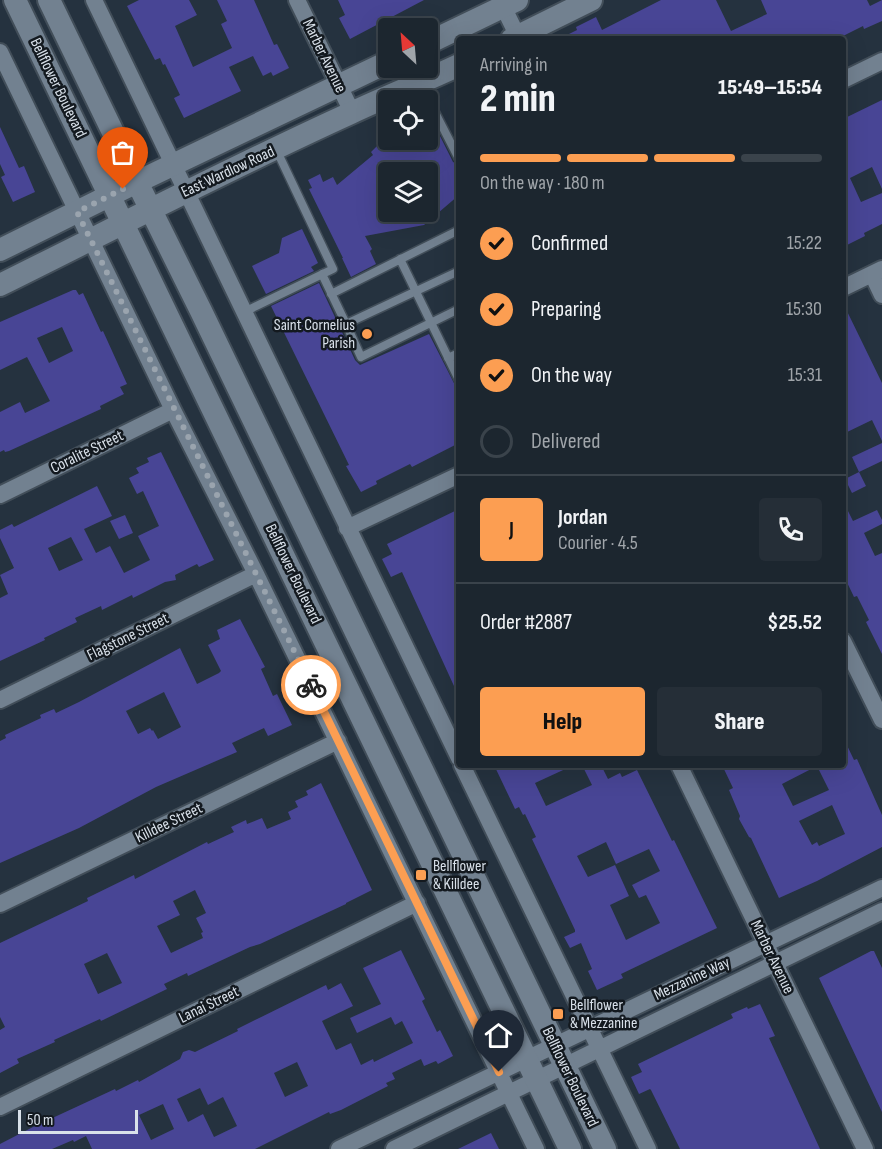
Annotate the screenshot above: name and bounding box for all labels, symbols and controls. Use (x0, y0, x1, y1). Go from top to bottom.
street label: Marber Avenue (298, 16, 350, 96)
north arrow (378, 18, 438, 78)
map controls (378, 18, 438, 222)
street label: Bellflower Boulevard (26, 35, 90, 141)
text: Arriving in (480, 53, 548, 77)
text: 15:49–15:54 (718, 74, 822, 101)
text: 2 min (480, 76, 556, 123)
button: locate (378, 90, 438, 150)
pin (97, 127, 148, 189)
icon: bag (106, 136, 139, 169)
street label: East Wardlow Road (178, 142, 278, 202)
button: layers (378, 162, 438, 222)
text: On the way · 180 m (480, 171, 605, 195)
icon: check (480, 227, 513, 260)
text: Confirmed (531, 230, 608, 257)
text: 15:22 (787, 231, 822, 255)
icon: check (480, 293, 513, 326)
text: Preparing (531, 296, 601, 323)
text: 15:30 (786, 297, 822, 321)
place label: Saint Cornelius Parish (274, 316, 355, 353)
marker: Saint Cornelius Parish (360, 327, 374, 341)
icon: check (480, 359, 513, 392)
text: On the way (531, 362, 612, 389)
text: 15:31 (788, 363, 822, 387)
street label: Coralite Street (48, 426, 127, 478)
text: Delivered (531, 428, 600, 455)
button: phone (759, 498, 822, 561)
text: Jordan (558, 504, 607, 531)
text: J (509, 516, 514, 543)
street label: Bellflower Boulevard (261, 521, 325, 627)
text: Courier · 4.5 (558, 531, 638, 555)
street label: Flagstone Street (84, 609, 172, 665)
text: Order #2887 (480, 609, 572, 636)
text: $25.52 (767, 609, 822, 636)
courier (281, 655, 341, 715)
icon: bike (295, 669, 328, 702)
button: Help (480, 687, 645, 756)
button: Share (657, 687, 822, 756)
street label: Killdee Street (132, 799, 206, 847)
place label: Bellflower & Killdee (433, 857, 486, 894)
marker: Bellflower & Killdee (414, 868, 428, 882)
street label: Marber Avenue (746, 917, 798, 997)
street label: Mezzanine Way (651, 953, 733, 1005)
street label: Lanai Street (176, 982, 242, 1028)
place label: Bellflower & Mezzanine (570, 996, 637, 1033)
marker: Bellflower & Mezzanine (551, 1007, 565, 1021)
pin (473, 1010, 524, 1072)
icon: home (482, 1019, 515, 1052)
street label: Bellflower Boulevard (538, 1024, 602, 1130)
scale bar (18, 1107, 138, 1134)
text: 50 m (27, 1111, 53, 1130)

